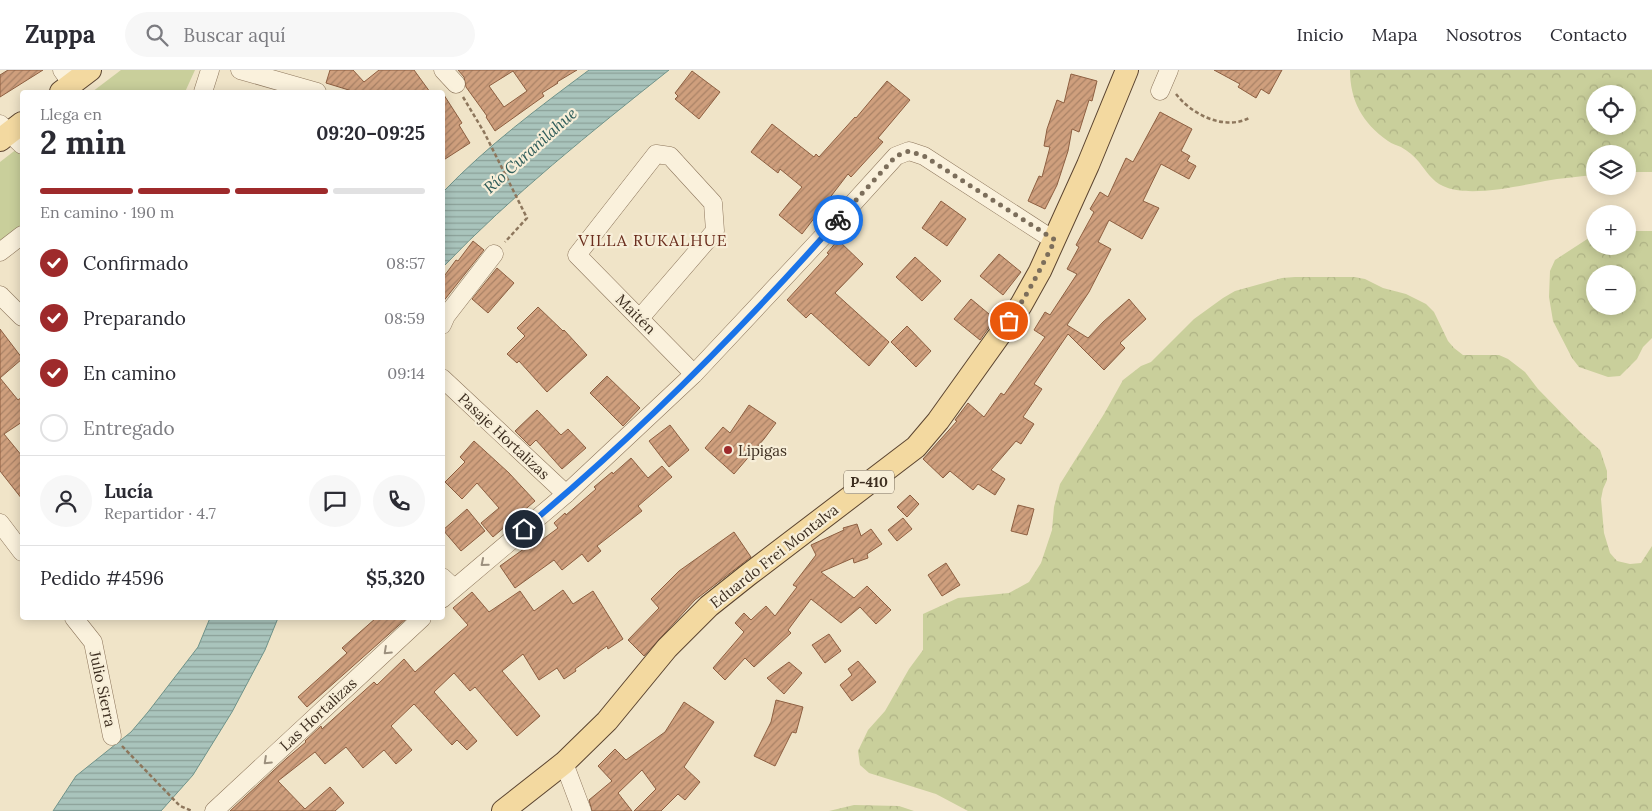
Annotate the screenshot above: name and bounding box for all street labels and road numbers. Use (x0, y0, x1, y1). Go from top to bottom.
street label: Maitén (612, 290, 660, 338)
street label: Pasaje Hortalizas (454, 389, 554, 483)
road number: P-410 (844, 471, 894, 494)
street label: Eduardo Frei Montalva (706, 500, 842, 612)
street label: Julio Sierra (85, 648, 120, 729)
street label: Las Hortalizas (275, 673, 361, 755)

